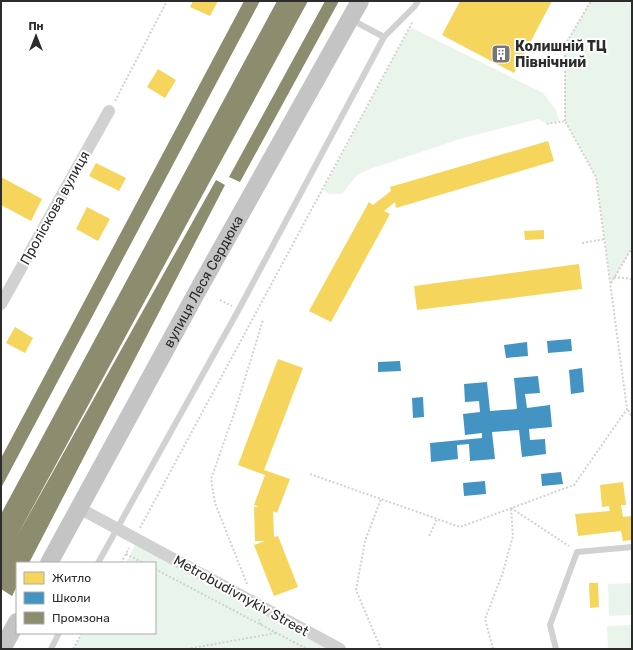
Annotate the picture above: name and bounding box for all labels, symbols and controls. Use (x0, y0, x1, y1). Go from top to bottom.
north arrow (16, 16, 56, 56)
text: Пн (28, 20, 44, 33)
place label: Колишній ТЦ Північний (515, 38, 607, 71)
building icon: Колишній ТЦ Північний (490, 43, 512, 65)
street label: Проліскова вулиця (17, 148, 93, 268)
street label: вулиця Леся Сердюка (160, 212, 247, 350)
street label: Metrobudivnykiv Street (171, 552, 312, 640)
legend (16, 562, 156, 634)
text: Житло (52, 571, 91, 585)
text: Школи (52, 591, 91, 605)
text: Промзона (52, 611, 110, 625)

